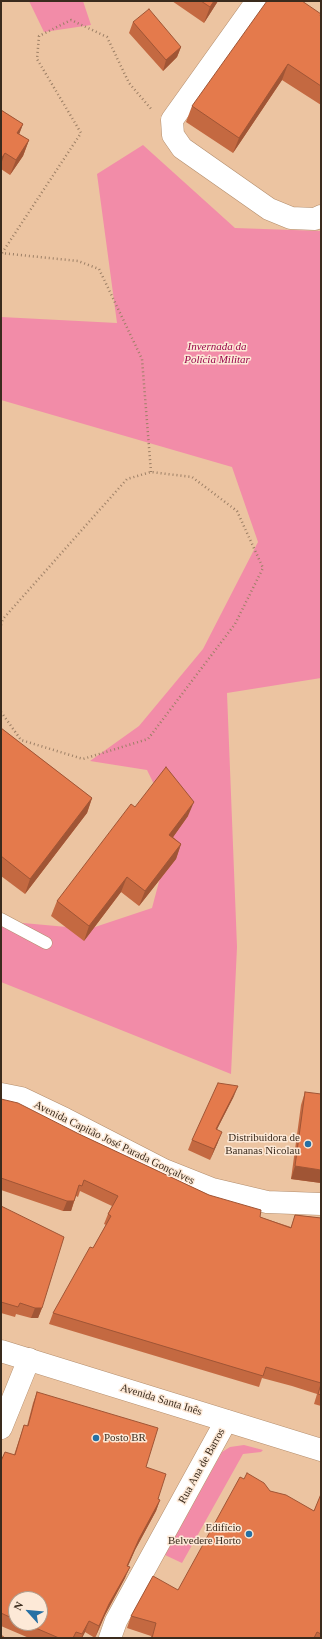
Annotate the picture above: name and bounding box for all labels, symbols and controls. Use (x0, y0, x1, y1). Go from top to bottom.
park label: Invernada da Polícia Militar (184, 340, 250, 366)
street label: Avenida Capitão José Parada Gonçalves (32, 1098, 196, 1188)
place label: Distribuidora de Bananas Nicolau (225, 1131, 300, 1157)
marker: Distribuidora de Bananas Nicolau (303, 1139, 313, 1149)
street label: Avenida Santa Inês (119, 1381, 203, 1419)
street label: Rua Ana de Barros (176, 1426, 228, 1506)
place label: Posto BR (104, 1431, 146, 1445)
marker: Posto BR (91, 1433, 101, 1443)
place label: Edifício Belvedere Horto (168, 1521, 241, 1547)
marker: Edifício Belvedere Horto (244, 1529, 254, 1539)
north arrow (8, 1591, 48, 1631)
text: N (11, 1600, 25, 1612)

